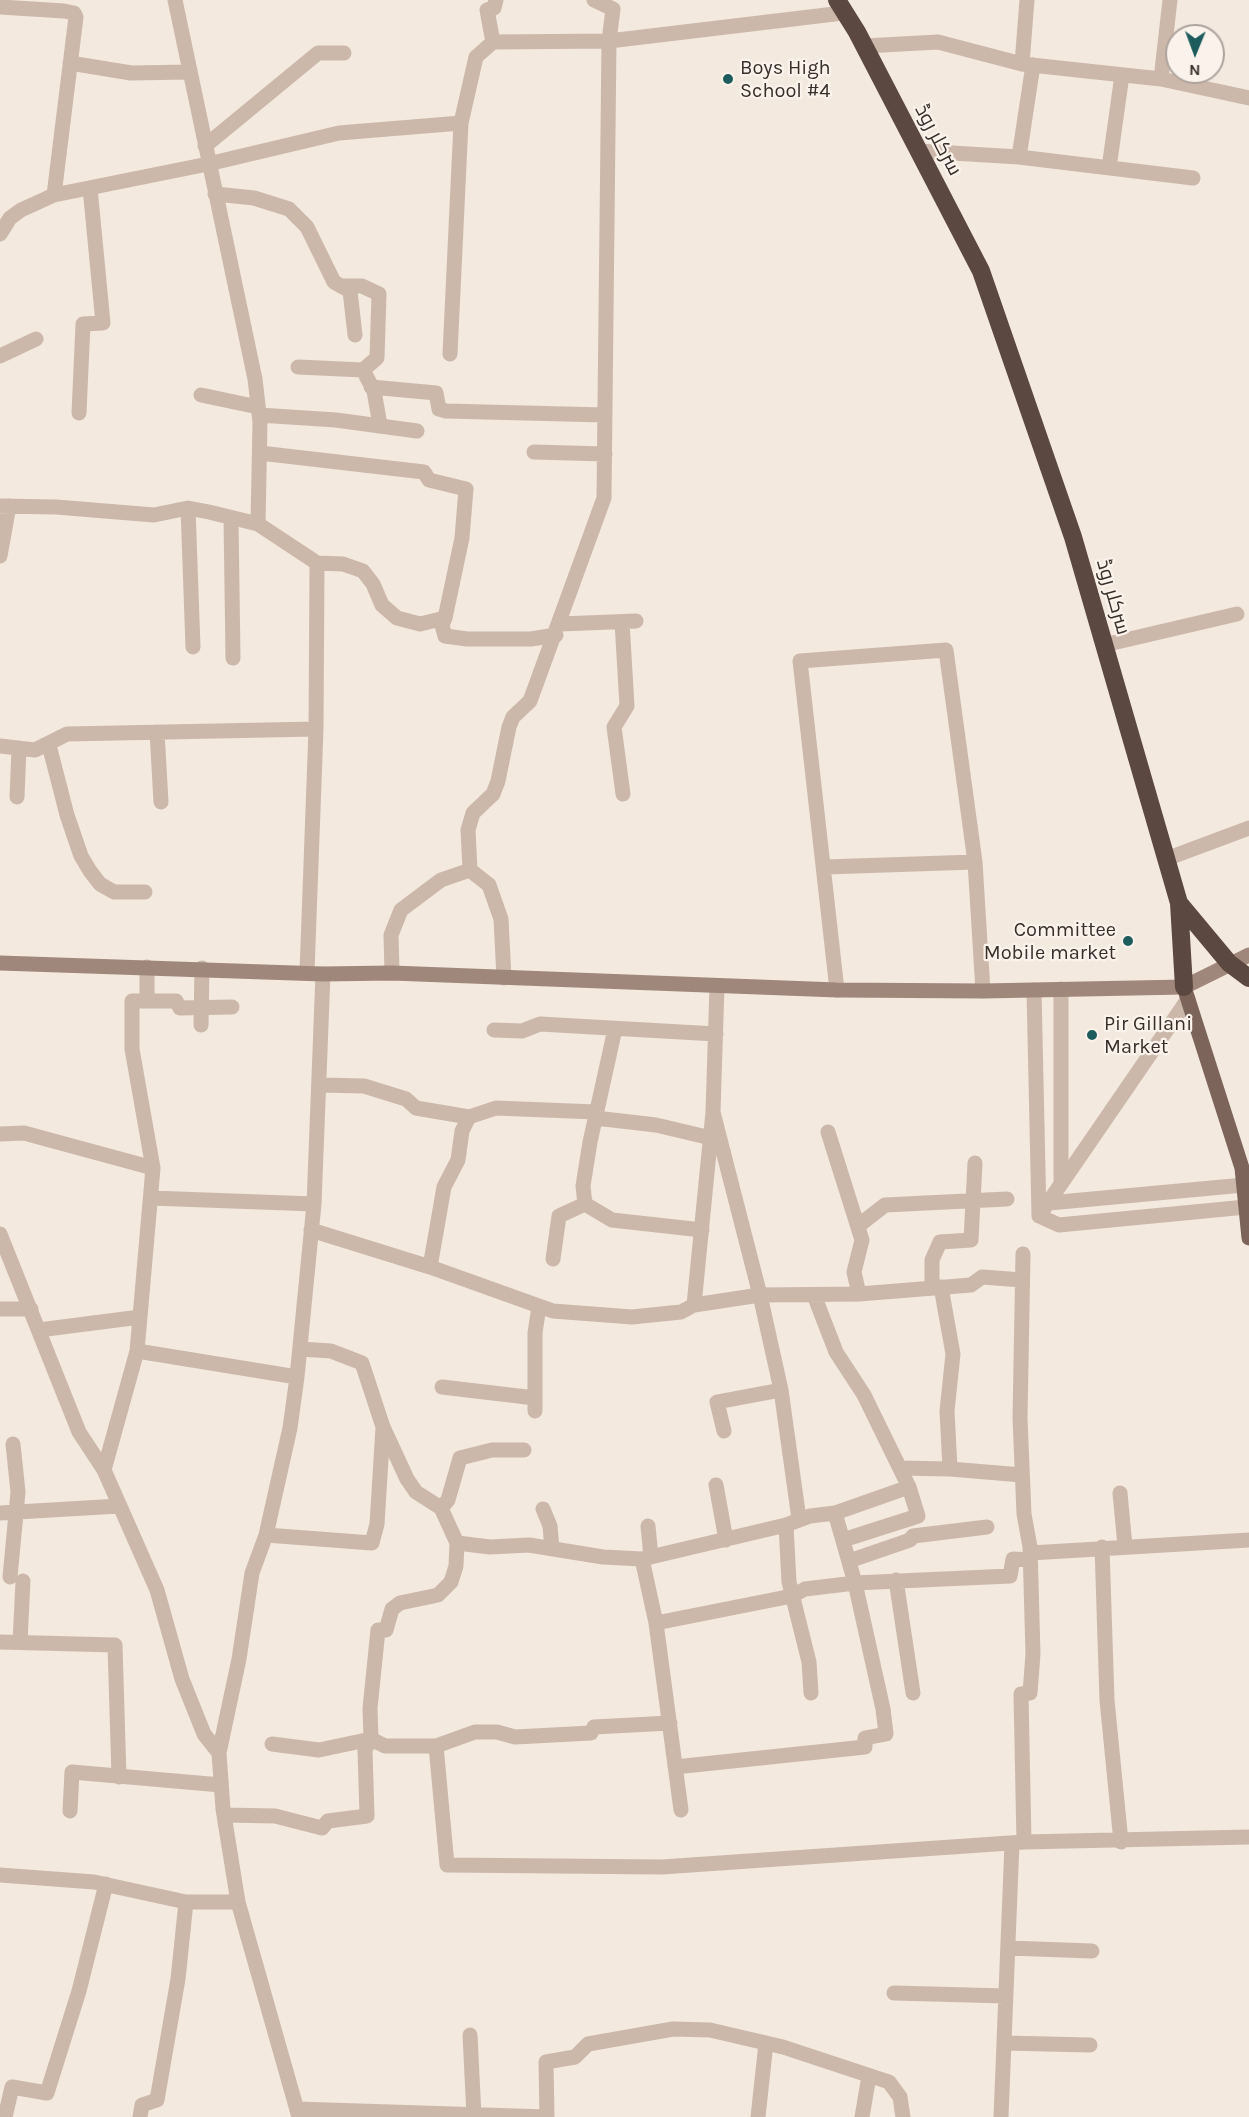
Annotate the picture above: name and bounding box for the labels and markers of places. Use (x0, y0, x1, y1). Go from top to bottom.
place label: Boys High School #4 (740, 56, 831, 103)
marker: Boys High School #4 (721, 72, 735, 86)
place label: Committee Mobile market (984, 918, 1116, 965)
marker: Committee Mobile market (1121, 934, 1135, 948)
place label: Pir Gillani Market (1104, 1012, 1192, 1059)
marker: Pir Gillani Market (1085, 1028, 1099, 1042)

